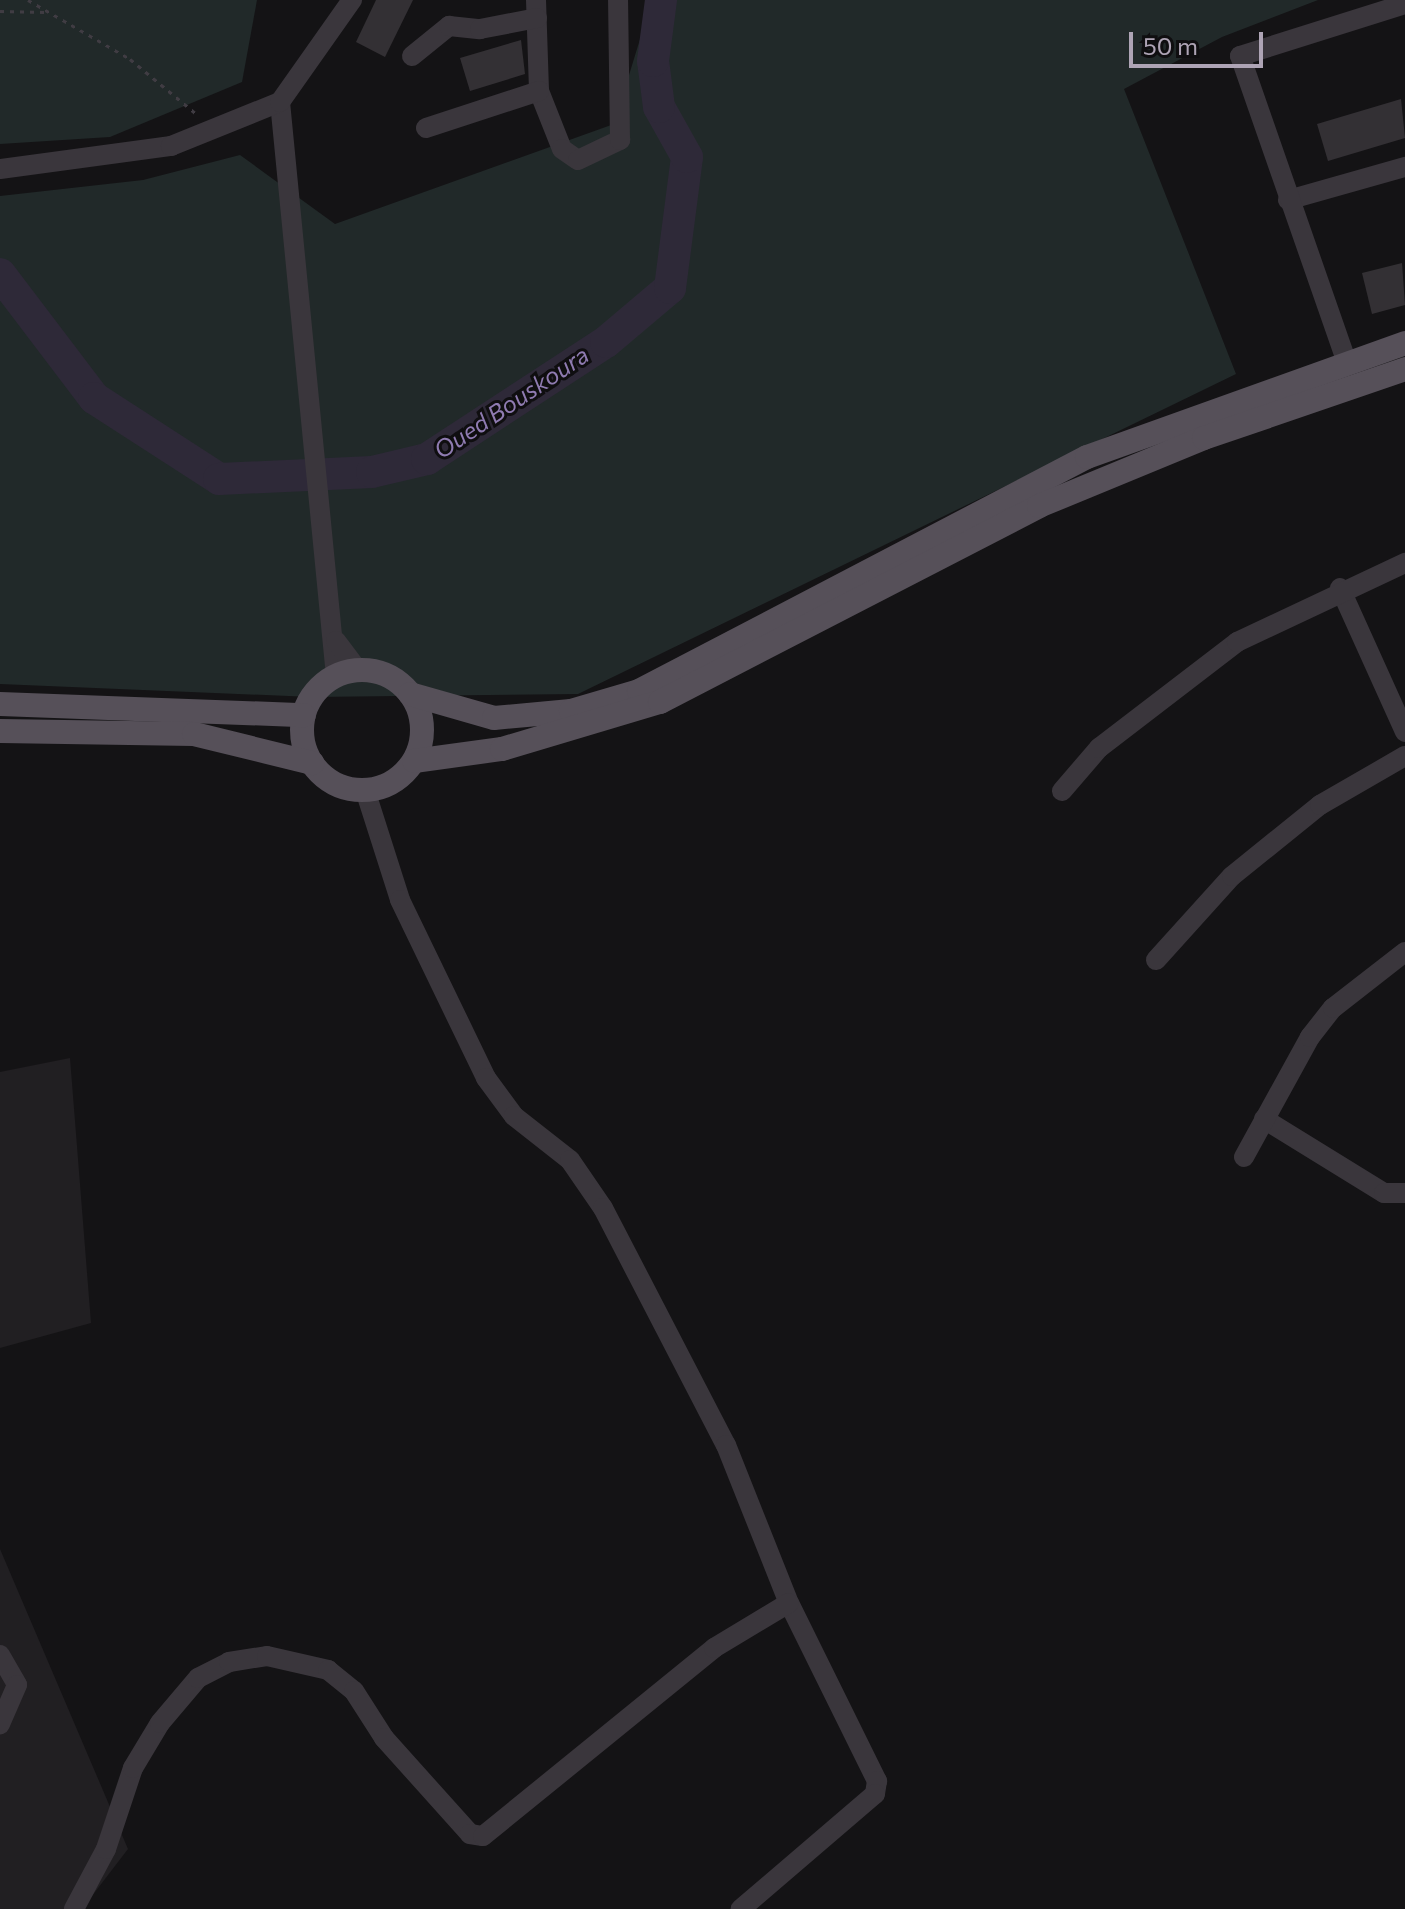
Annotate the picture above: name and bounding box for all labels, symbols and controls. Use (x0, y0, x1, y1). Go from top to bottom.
scale bar (1133, 16, 1267, 66)
text: 50 m (1143, 31, 1198, 60)
water label: Oued Bouskoura (428, 340, 594, 464)

